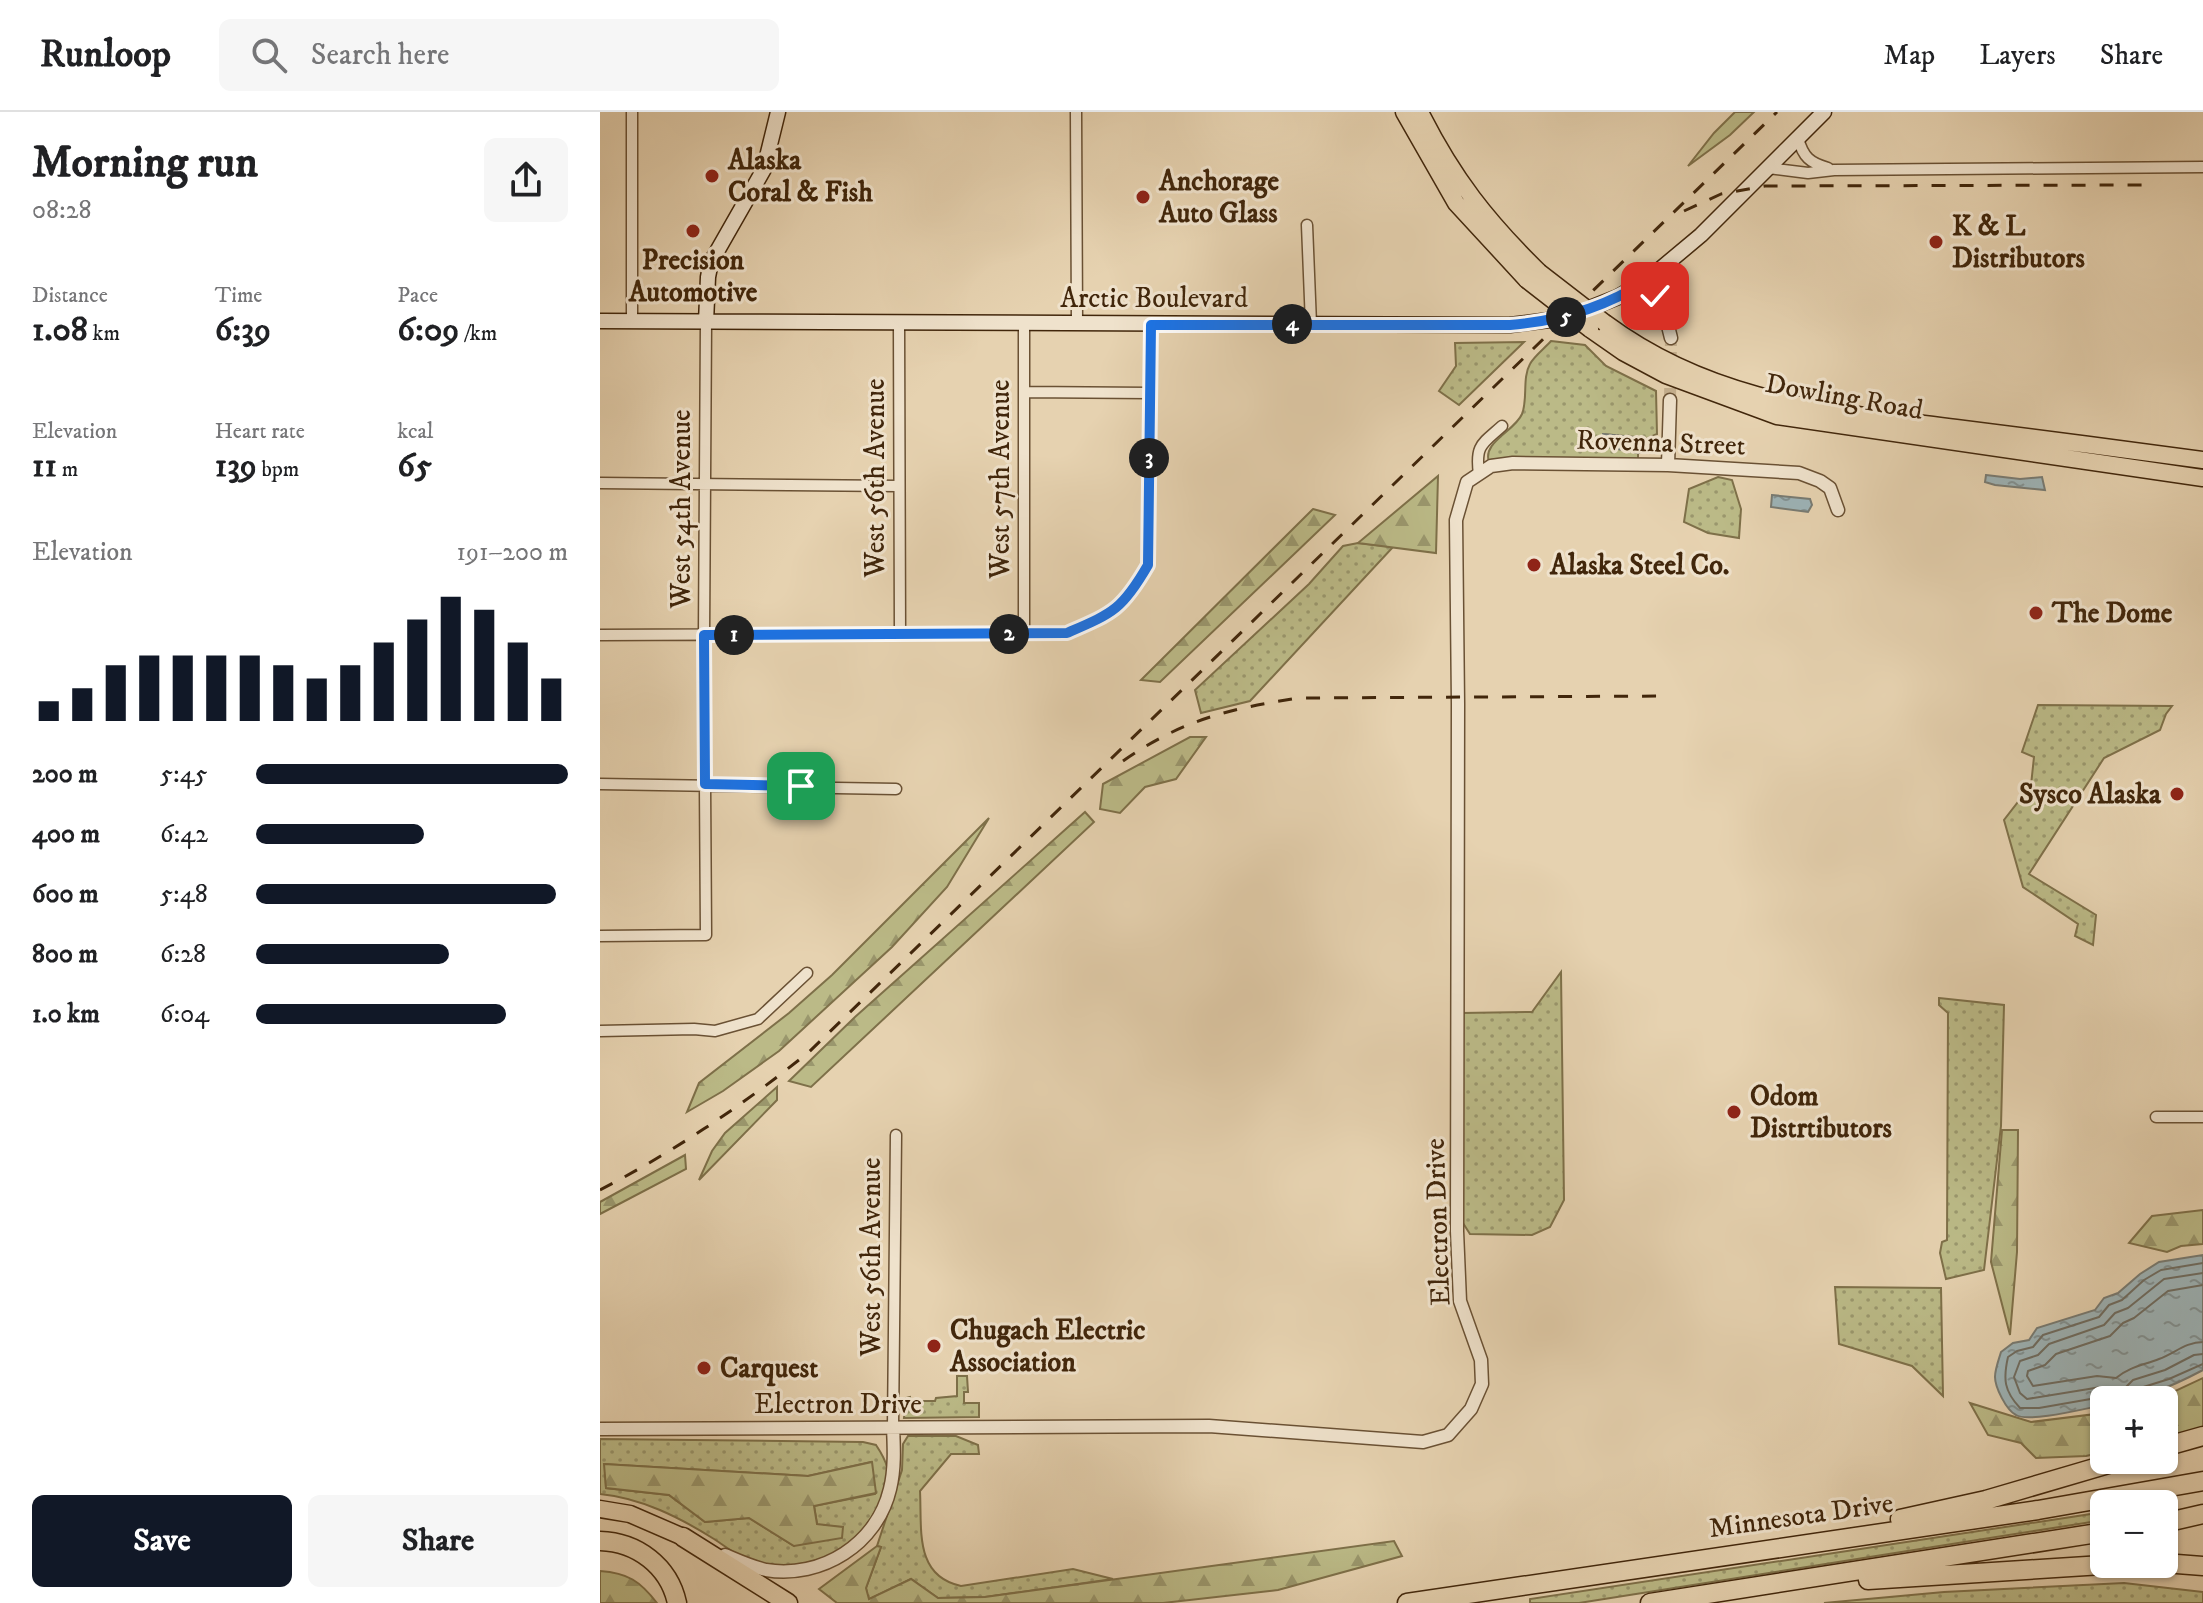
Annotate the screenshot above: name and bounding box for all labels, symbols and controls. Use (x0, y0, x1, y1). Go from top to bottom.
search box (219, 19, 779, 91)
text: Runloop (40, 31, 171, 79)
icon: search (247, 33, 291, 77)
text: Search here (311, 37, 449, 74)
text: Map (1884, 38, 1935, 73)
text: Layers (1979, 38, 2056, 73)
text: Share (2100, 38, 2163, 73)
text: Morning run (32, 136, 258, 191)
button: share (484, 138, 568, 222)
place label: Alaska Coral & Fish (727, 143, 873, 210)
place label: Anchorage Auto Glass (1158, 164, 1279, 231)
marker: Alaska Coral & Fish (703, 167, 721, 185)
marker: Anchorage Auto Glass (1134, 188, 1152, 206)
text: 08:28 (32, 194, 92, 227)
place label: K & L Distributors (1952, 209, 2086, 276)
marker: Precision Automotive (684, 222, 702, 240)
marker: K & L Distributors (1927, 233, 1945, 251)
place label: Precision Automotive (628, 243, 758, 310)
pin (1621, 262, 1689, 330)
icon: check (1633, 274, 1677, 318)
street label: Arctic Boulevard (1060, 281, 1248, 316)
text: Distance (32, 282, 108, 309)
text: Time (215, 282, 262, 309)
text: Pace (397, 282, 438, 309)
pin: 5 (1546, 297, 1586, 337)
text: 5 (1561, 303, 1571, 330)
pin: 4 (1272, 304, 1312, 344)
text: 1.08 (32, 309, 88, 351)
text: 6:39 (215, 309, 271, 351)
text: 6:09 (397, 309, 459, 351)
text: 4 (1286, 310, 1298, 337)
text: km (88, 320, 120, 347)
text: /km (459, 320, 497, 347)
street label: Dowling Road (1762, 366, 1926, 428)
street label: West 56th Avenue (858, 378, 893, 579)
street label: West 57th Avenue (983, 379, 1018, 580)
street label: West 54th Avenue (664, 409, 699, 610)
text: Elevation (32, 418, 117, 445)
text: Heart rate (215, 418, 305, 445)
text: kcal (397, 418, 433, 445)
street label: Rovenna Street (1576, 423, 1746, 463)
pin: 3 (1129, 438, 1169, 478)
text: 3 (1145, 444, 1153, 471)
text: 11 (32, 445, 57, 487)
text: 139 (215, 445, 257, 487)
text: 65 (397, 445, 432, 487)
text: m (57, 456, 78, 483)
text: bpm (257, 456, 299, 483)
text: Elevation (32, 536, 133, 569)
text: 191–200 m (457, 536, 568, 569)
place label: Alaska Steel Co. (1549, 548, 1729, 583)
marker: Alaska Steel Co. (1525, 556, 1543, 574)
place label: The Dome (2051, 596, 2173, 631)
marker: The Dome (2027, 604, 2045, 622)
pin: 2 (989, 614, 1029, 654)
pin: 1 (714, 615, 754, 655)
text: 2 (1004, 620, 1014, 647)
text: 1 (730, 621, 738, 648)
pin (767, 752, 835, 820)
text: 200 m (32, 758, 98, 791)
text: 5:45 (160, 758, 207, 791)
icon: arrive (779, 764, 823, 808)
place label: Sysco Alaska (2019, 777, 2162, 812)
marker: Sysco Alaska (2168, 785, 2186, 803)
text: 400 m (32, 818, 100, 851)
text: 6:42 (160, 818, 208, 851)
text: 600 m (32, 878, 99, 911)
text: 5:48 (160, 878, 208, 911)
text: 800 m (32, 938, 98, 971)
text: 6:28 (160, 938, 206, 971)
text: 1.0 km (32, 998, 100, 1031)
text: 6:04 (160, 998, 209, 1031)
place label: Odom Distrtibutors (1750, 1079, 1893, 1146)
marker: Odom Distrtibutors (1725, 1103, 1743, 1121)
street label: Electron Drive (1418, 1138, 1458, 1306)
street label: West 56th Avenue (854, 1157, 889, 1358)
place label: Chugach Electric Association (949, 1313, 1145, 1380)
marker: Chugach Electric Association (925, 1337, 943, 1355)
place label: Carquest (720, 1351, 818, 1387)
marker: Carquest (695, 1359, 713, 1377)
map controls (2090, 1386, 2178, 1578)
button: + (2090, 1386, 2178, 1474)
street label: Electron Drive (754, 1387, 922, 1422)
street label: Minnesota Drive (1707, 1486, 1895, 1546)
button: − (2090, 1490, 2178, 1578)
button: Save (32, 1495, 292, 1587)
button: Share (308, 1495, 568, 1587)

